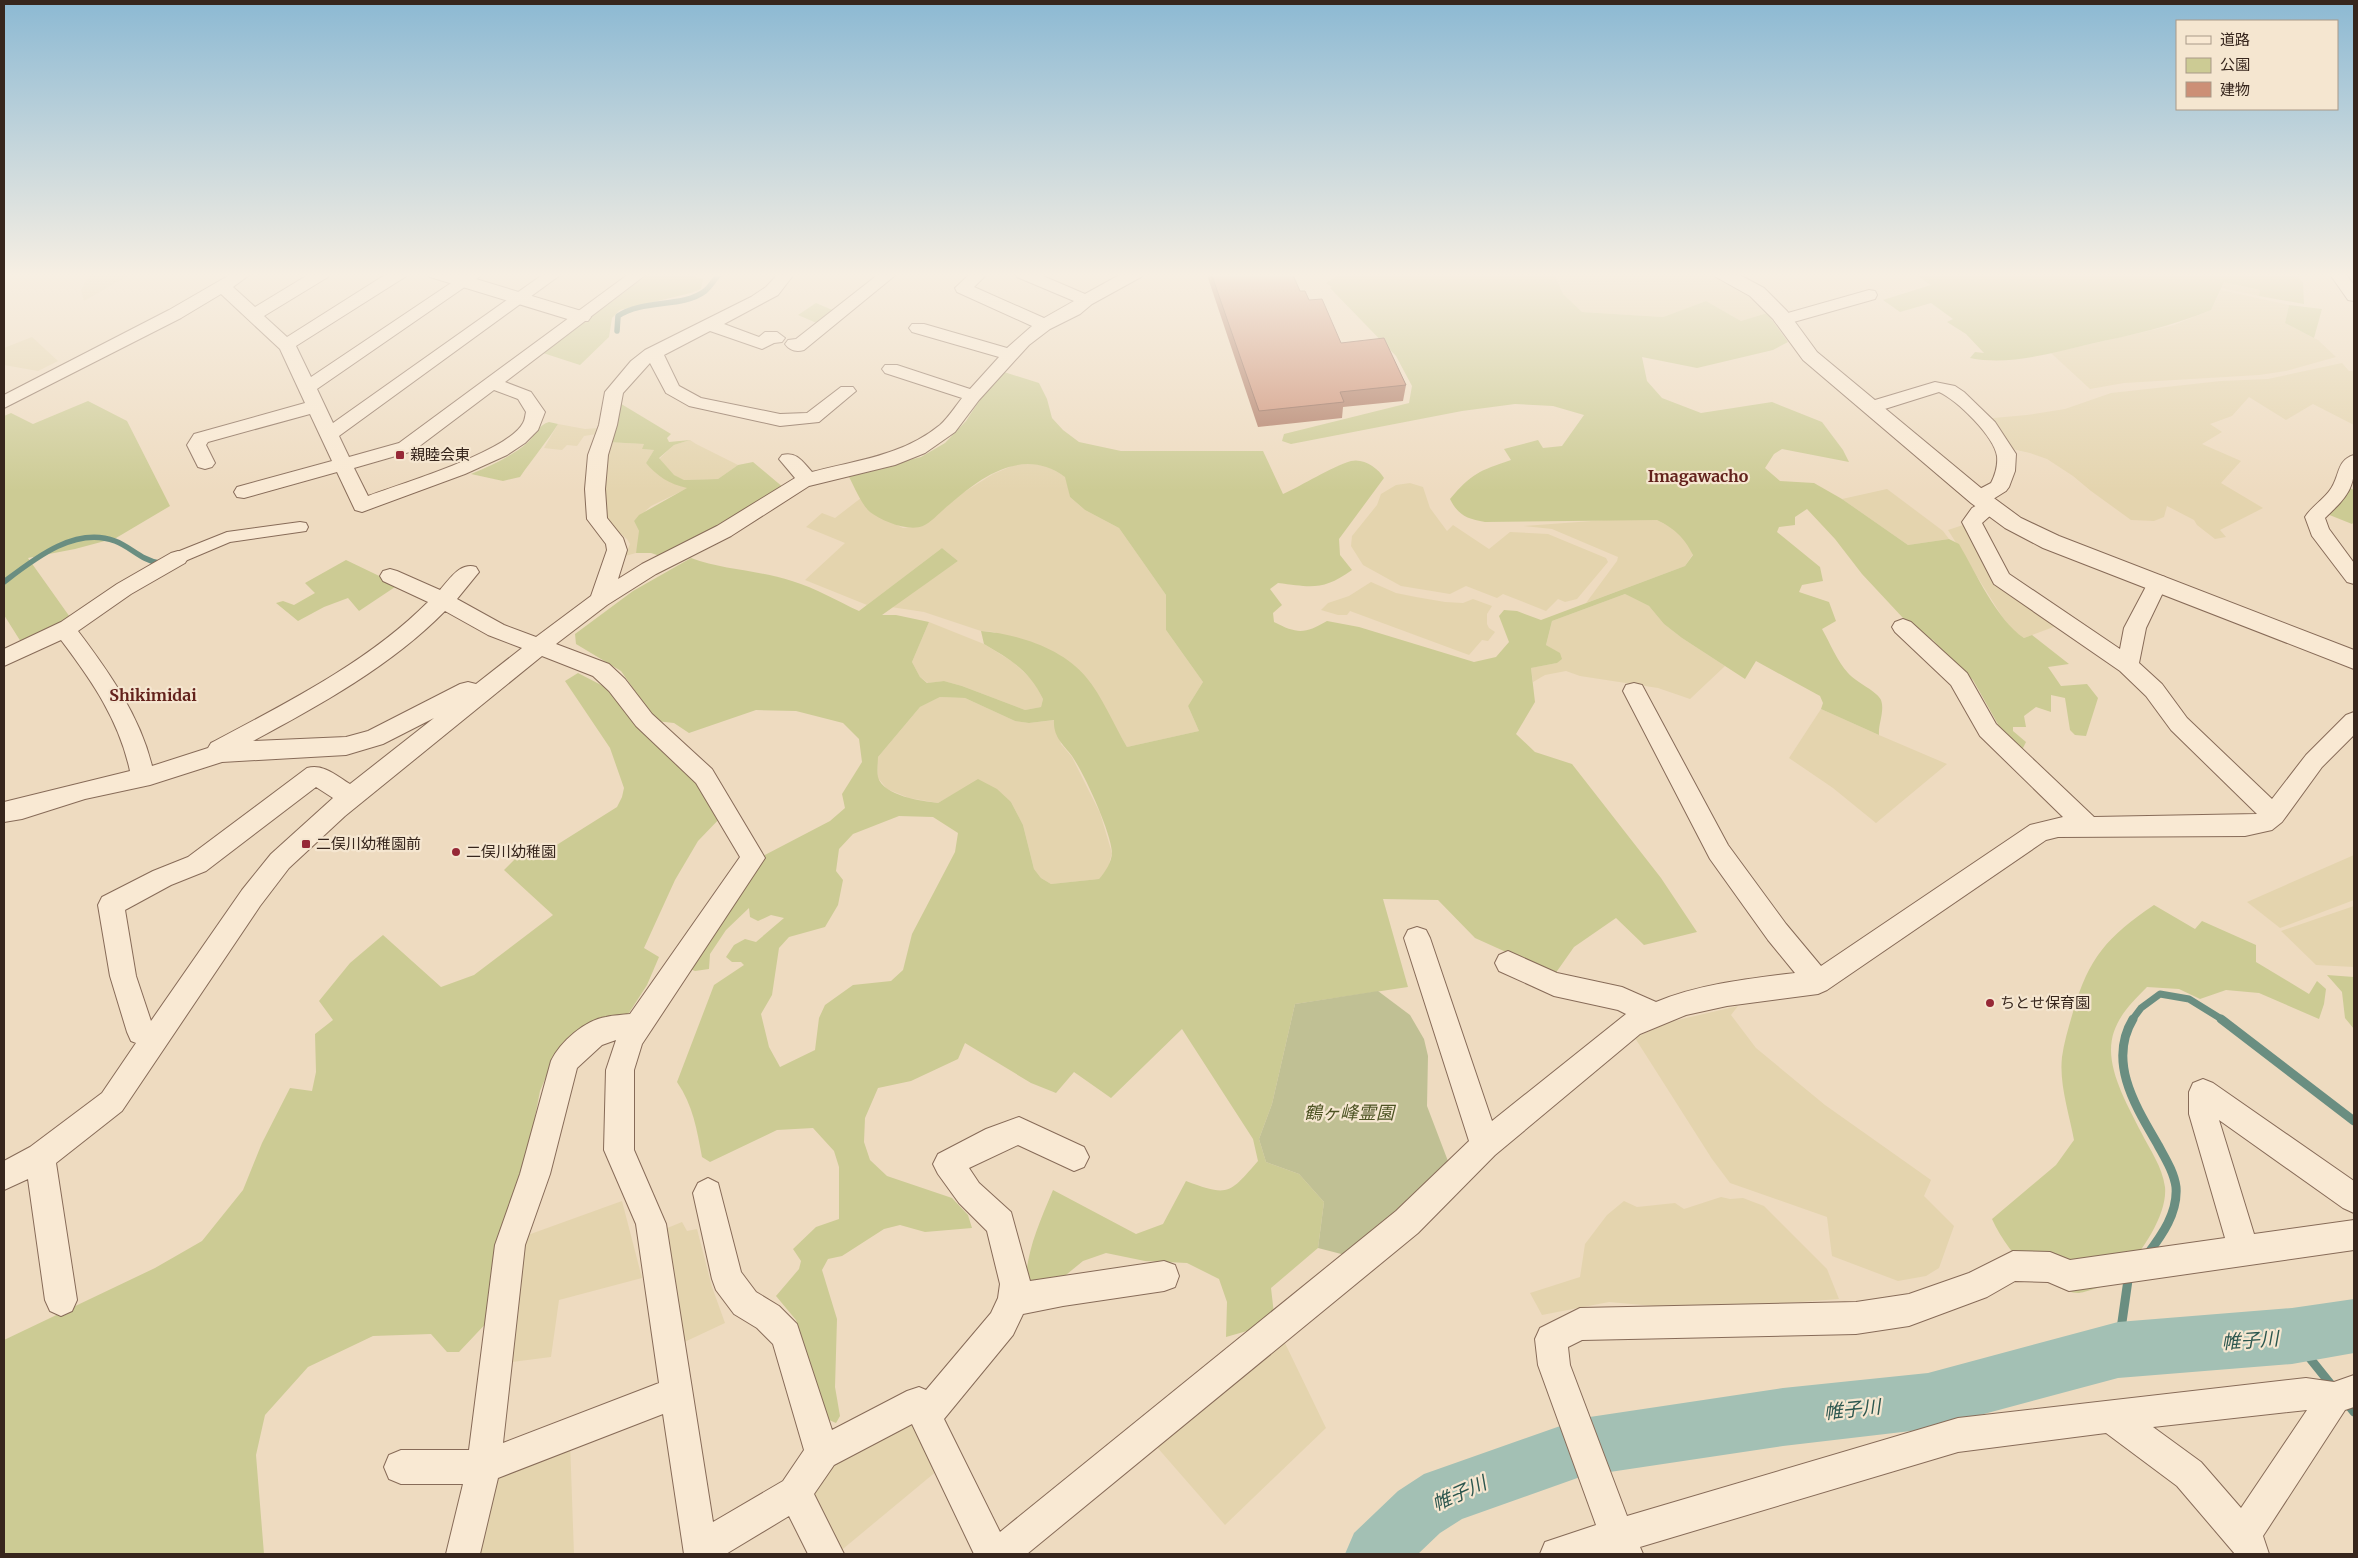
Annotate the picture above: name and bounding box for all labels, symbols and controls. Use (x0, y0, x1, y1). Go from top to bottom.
legend (2176, 20, 2338, 110)
text: 道路 (2220, 30, 2250, 49)
text: 公園 (2220, 55, 2250, 74)
text: 建物 (2220, 80, 2250, 99)
place label: 親睦会東 (410, 445, 470, 464)
marker: 親睦会東 (394, 449, 406, 461)
district label: Imagawacho (1648, 466, 1749, 486)
district label: Shikimidai (109, 685, 197, 705)
place label: 二俣川幼稚園前 (316, 834, 421, 853)
marker: 二俣川幼稚園前 (300, 838, 312, 850)
place label: 二俣川幼稚園 (466, 842, 556, 861)
marker: 二俣川幼稚園 (450, 846, 462, 858)
place label: ちとせ保育園 (2000, 993, 2090, 1012)
marker: ちとせ保育園 (1984, 997, 1996, 1009)
park label: 鶴ヶ峰霊園 (1304, 1101, 1397, 1124)
water label: 帷子川 (2221, 1326, 2281, 1354)
water label: 帷子川 (1822, 1394, 1884, 1424)
water label: 帷子川 (1428, 1470, 1492, 1516)

